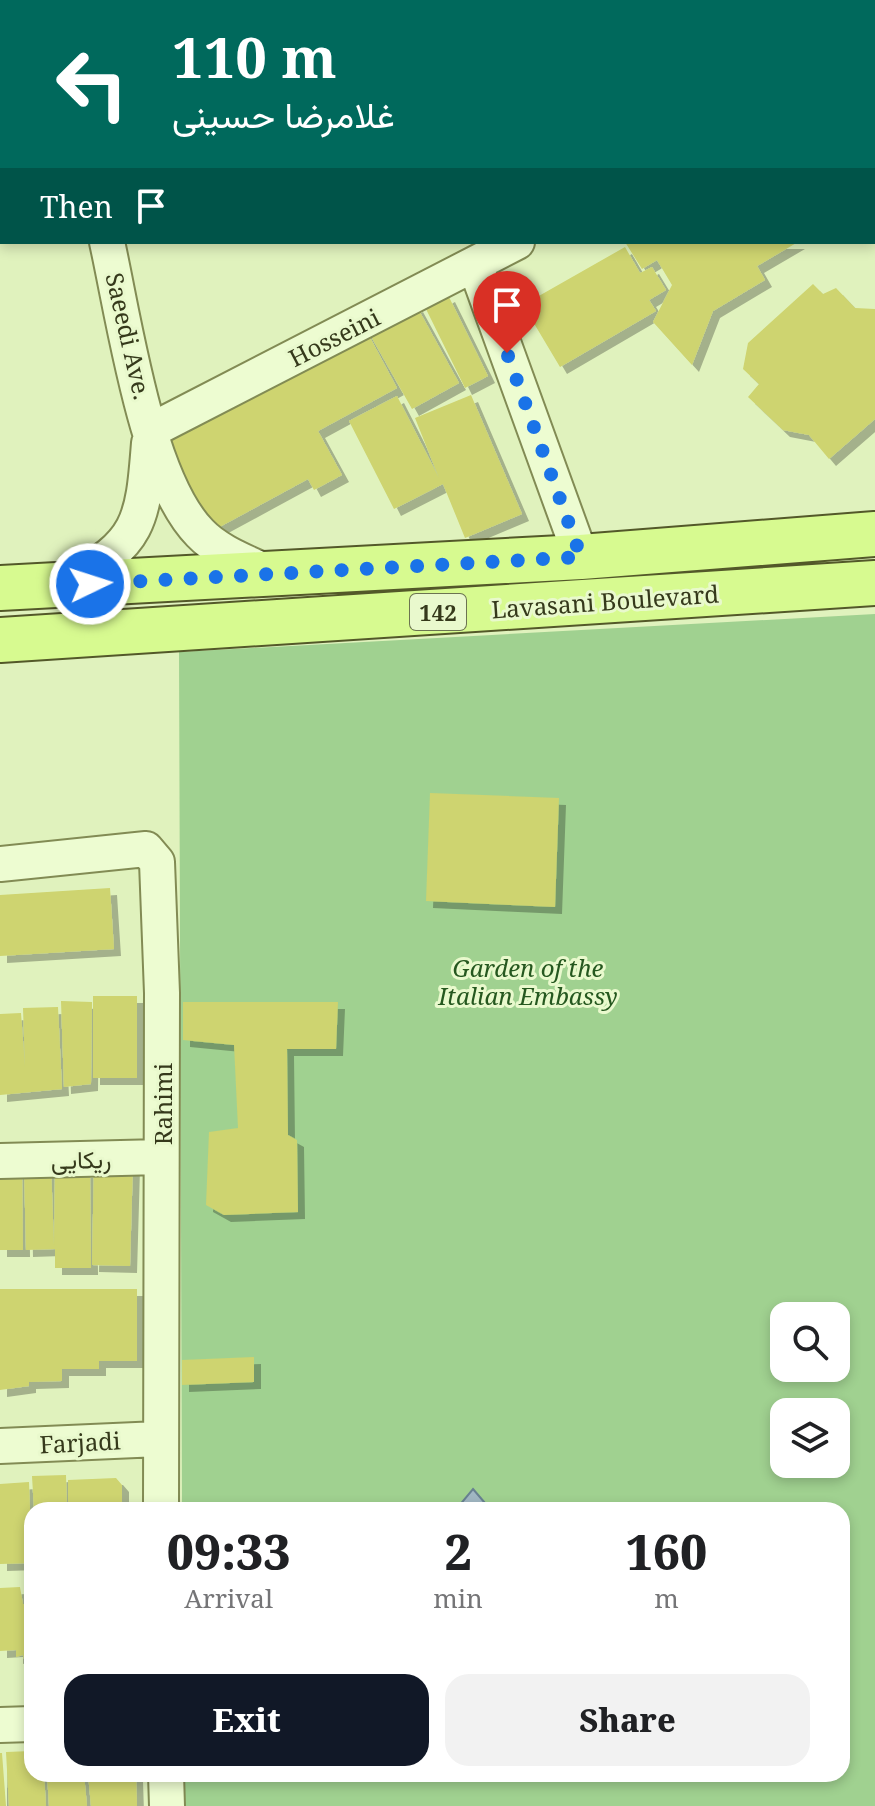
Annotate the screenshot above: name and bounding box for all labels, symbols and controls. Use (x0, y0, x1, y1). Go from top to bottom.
text: 110 m (172, 18, 337, 94)
icon: left (40, 32, 144, 136)
text: غلامرضا حسینی (172, 90, 395, 139)
icon: arrive (129, 184, 173, 228)
text: Then (40, 186, 113, 227)
street label: Saeedi Ave. (98, 269, 160, 403)
pin (473, 271, 541, 353)
icon: arrive (485, 283, 529, 327)
street label: Hosseini (283, 300, 386, 374)
position arrow (48, 542, 132, 626)
street label: Lavasani Boulevard (490, 577, 720, 625)
road number: 142 (410, 594, 466, 630)
park label: Garden of the Italian Embassy (437, 951, 618, 1012)
street label: Rahimi (146, 1062, 179, 1145)
street label: ریکایی (50, 1142, 112, 1176)
map controls (770, 1302, 850, 1478)
button: search (770, 1302, 850, 1382)
button: layers (770, 1398, 850, 1478)
street label: Farjadi (39, 1423, 122, 1461)
text: 09:33 (167, 1519, 291, 1584)
text: 2 (444, 1519, 472, 1584)
text: 160 (626, 1519, 707, 1584)
text: Arrival (184, 1580, 273, 1616)
text: min (433, 1580, 483, 1616)
text: m (654, 1580, 679, 1616)
button: Exit (64, 1674, 429, 1766)
button: Share (445, 1674, 810, 1766)

